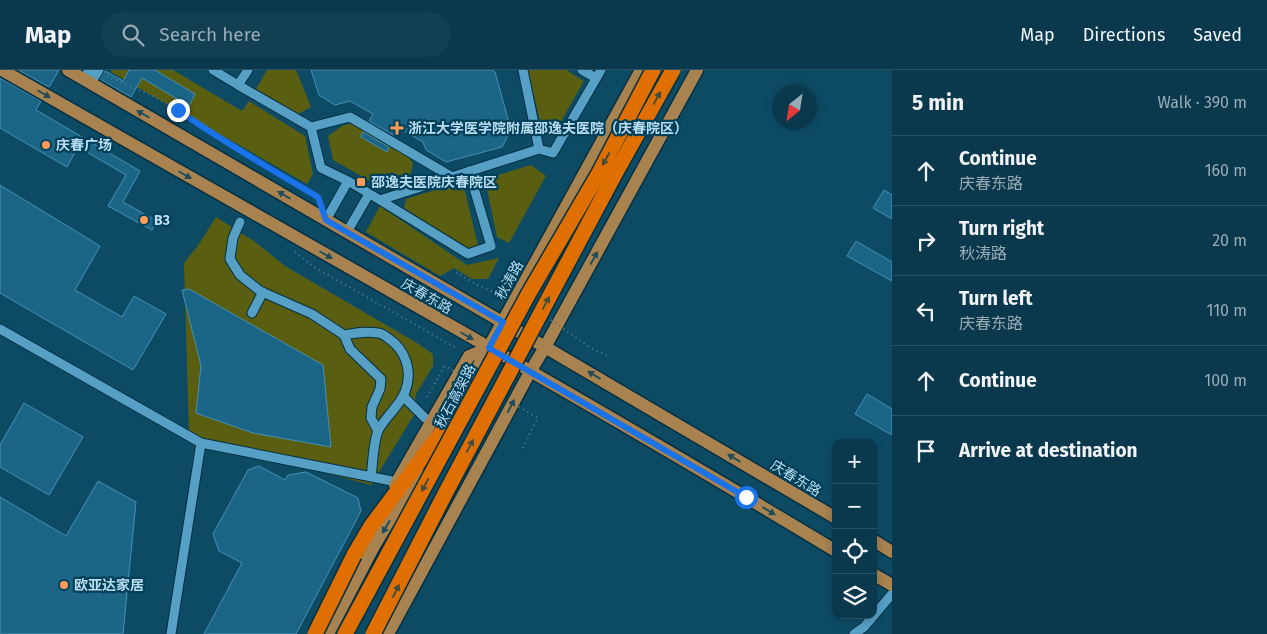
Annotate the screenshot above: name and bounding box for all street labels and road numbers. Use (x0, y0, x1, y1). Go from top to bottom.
street label: 秋涛路 (492, 258, 527, 303)
street label: 庆春东路 (398, 275, 455, 318)
street label: 秋石高架路 (432, 361, 479, 431)
street label: 庆春东路 (767, 457, 824, 500)

